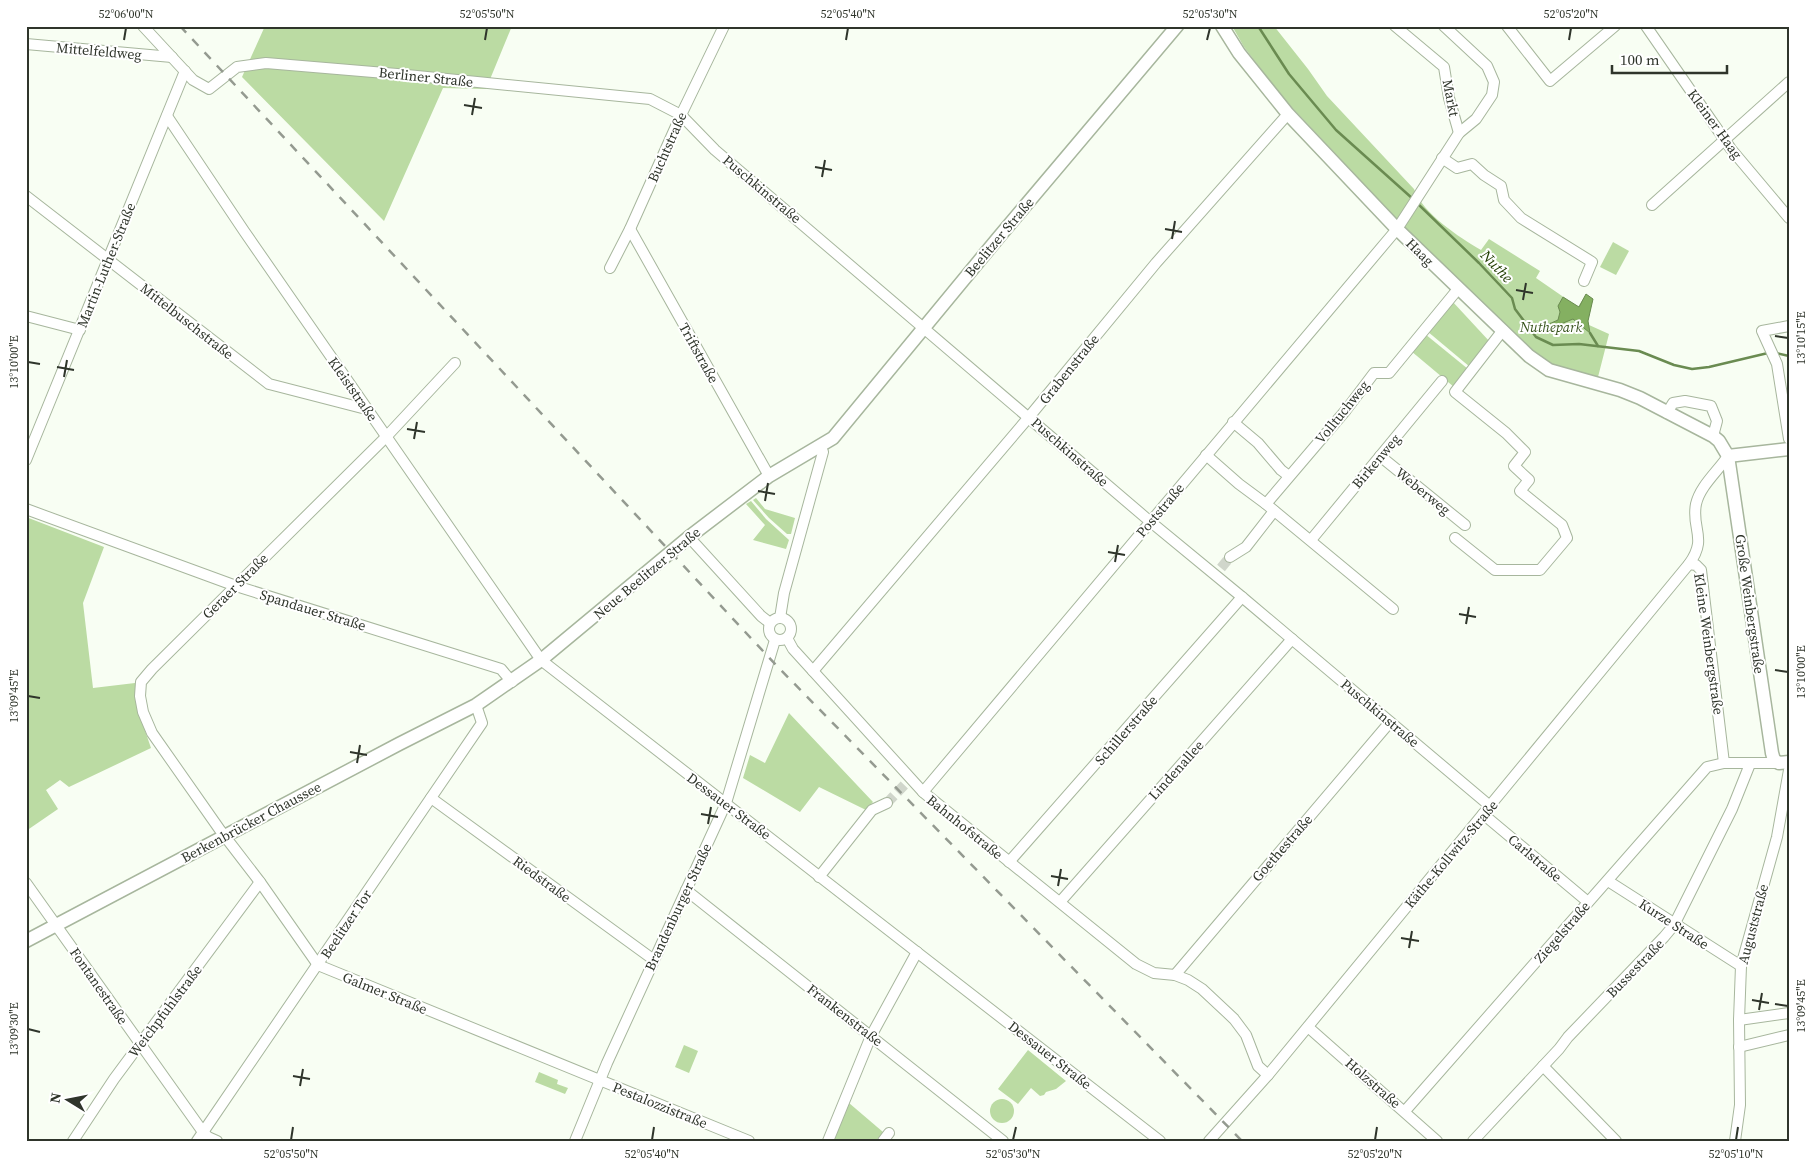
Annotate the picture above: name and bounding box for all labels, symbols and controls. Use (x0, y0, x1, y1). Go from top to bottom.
text: 52°06'00"N (98, 6, 154, 22)
text: 52°05'50"N (459, 6, 515, 22)
text: 52°05'40"N (820, 6, 876, 22)
text: 52°05'30"N (1182, 6, 1238, 22)
text: 52°05'20"N (1543, 6, 1599, 22)
street label: Mittelfeldweg (55, 37, 143, 65)
scale bar (1612, 42, 1728, 74)
text: 100 m (1620, 49, 1660, 70)
street label: Berliner Straße (378, 62, 474, 92)
street label: Markt (1438, 78, 1464, 119)
street label: Kleiner Haag (1683, 85, 1747, 163)
street label: Buchtstraße (643, 109, 691, 185)
street label: Puschkinstraße (718, 150, 806, 228)
street label: Beelitzer Straße (960, 193, 1038, 281)
street label: Martin-Luther-Straße (72, 199, 140, 331)
street label: Haag (1402, 234, 1438, 270)
water label: Nuthe (1475, 244, 1518, 287)
street label: Mittelbuschstraße (136, 278, 238, 364)
text: 13°10'15"E (1793, 311, 1809, 365)
park label: Nuthepark (1519, 317, 1582, 337)
street label: Triftstraße (674, 319, 724, 387)
street label: Grabenstraße (1034, 330, 1104, 408)
text: 13°10'00"E (6, 335, 22, 389)
street label: Kleiststraße (323, 353, 383, 425)
street label: Volltuchweg (1310, 376, 1374, 448)
street label: Puschkinstraße (1027, 413, 1113, 491)
street label: Birkenweg (1347, 429, 1405, 493)
street label: Weberweg (1391, 463, 1455, 519)
street label: Poststraße (1131, 479, 1189, 541)
street label: Neue Beelitzer Straße (589, 522, 705, 624)
street label: Große Weinbergstraße (1730, 533, 1770, 675)
street label: Geraer Straße (198, 549, 272, 623)
street label: Kleine Weinbergstraße (1689, 572, 1729, 716)
street label: Spandauer Straße (258, 584, 368, 636)
text: 13°10'00"E (1793, 645, 1809, 699)
text: 13°09'45"E (6, 669, 22, 723)
street label: Puschkinstraße (1336, 674, 1424, 752)
street label: Schillerstraße (1090, 691, 1162, 769)
street label: Lindenallee (1144, 736, 1208, 804)
street label: Dessauer Straße (683, 768, 775, 844)
street label: Berkenbrücker Chaussee (177, 777, 325, 867)
street label: Bahnhofstraße (923, 790, 1007, 864)
street label: Käthe-Kollwitz-Straße (1400, 796, 1502, 912)
street label: Goethestraße (1247, 810, 1317, 886)
street label: Carlstraße (1504, 830, 1566, 886)
street label: Brandenburger Straße (640, 840, 716, 974)
street label: Riedstraße (509, 851, 575, 907)
street label: Auguststraße (1733, 882, 1773, 966)
street label: Beelitzer Tor (316, 885, 377, 962)
street label: Kurze Straße (1635, 894, 1713, 954)
street label: Ziegelstraße (1529, 897, 1595, 967)
street label: Bussestraße (1602, 934, 1668, 1002)
street label: Fontanestraße (65, 943, 133, 1029)
street label: Weichpfuhlstraße (124, 961, 206, 1061)
street label: Galmer Straße (340, 967, 430, 1019)
street label: Frankenstraße (803, 979, 887, 1051)
text: 13°09'45"E (1793, 979, 1809, 1033)
text: 13°09'30"E (6, 1002, 22, 1056)
street label: Dessauer Straße (1004, 1016, 1096, 1094)
street label: Holzstraße (1341, 1053, 1405, 1113)
north arrow (42, 1074, 92, 1124)
street label: Pestalozzistraße (610, 1077, 710, 1133)
text: N (44, 1091, 66, 1105)
text: 52°05'50"N (263, 1146, 319, 1162)
text: 52°05'40"N (624, 1146, 680, 1162)
text: 52°05'30"N (985, 1146, 1041, 1162)
text: 52°05'20"N (1347, 1146, 1403, 1162)
text: 52°05'10"N (1708, 1146, 1764, 1162)

